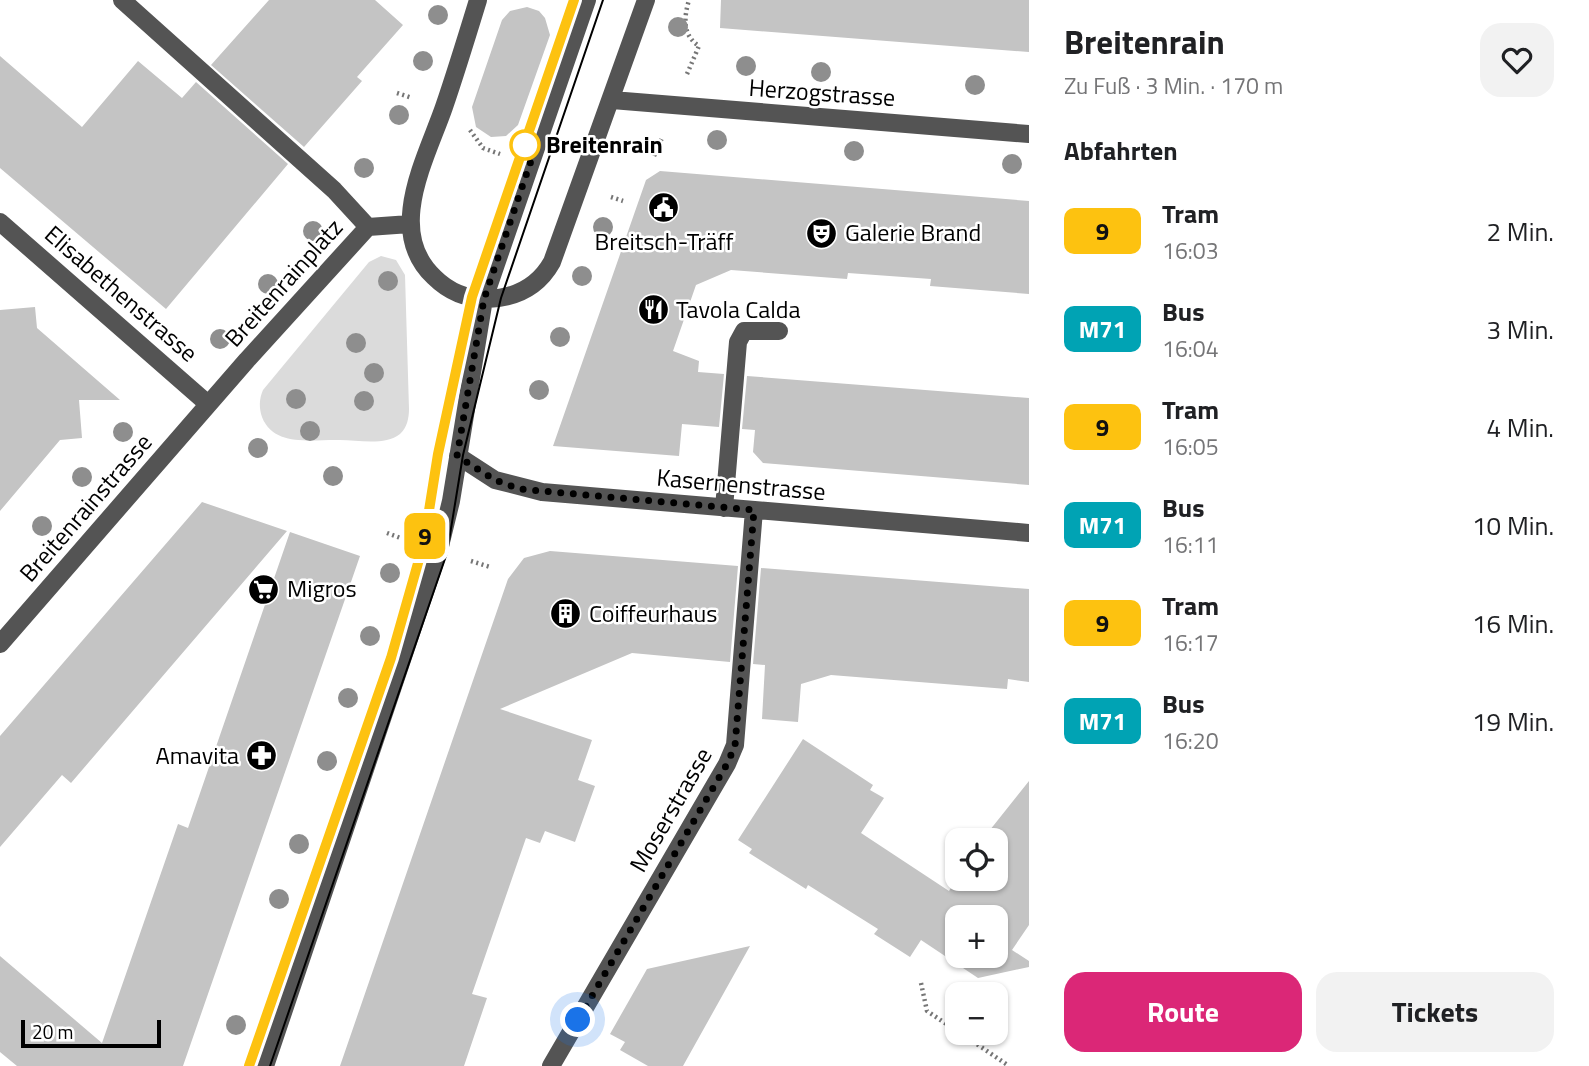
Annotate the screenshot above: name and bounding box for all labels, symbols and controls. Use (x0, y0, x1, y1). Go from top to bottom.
text: Breitenrain (1064, 17, 1225, 67)
button: heart (1480, 23, 1554, 97)
text: Zu Fuß · 3 Min. · 170 m (1064, 68, 1283, 103)
street label: Herzogstrasse (748, 69, 897, 115)
place label: Breitenrain (546, 126, 663, 162)
marker: Breitenrain (510, 130, 540, 160)
text: Abfahrten (1064, 131, 1178, 170)
public building icon: Breitsch-Träff (647, 191, 681, 225)
text: Tram (1162, 194, 1219, 233)
street label: Breitenrainplatz (216, 210, 351, 354)
text: 2 Min. (1487, 212, 1554, 251)
text: 9 (1096, 213, 1109, 249)
place label: Galerie Brand (845, 214, 981, 250)
street label: Elisabethenstrasse (37, 216, 206, 370)
theatre icon: Galerie Brand (805, 216, 839, 250)
place label: Breitsch-Träff (595, 223, 734, 259)
text: 16:03 (1162, 233, 1219, 268)
place label: Tavola Calda (676, 291, 801, 327)
text: Bus (1162, 292, 1204, 331)
restaurant icon: Tavola Calda (636, 293, 670, 327)
text: 3 Min. (1487, 310, 1554, 349)
text: M71 (1079, 311, 1126, 347)
text: 16:04 (1162, 331, 1219, 366)
text: Tram (1162, 390, 1219, 429)
text: 4 Min. (1487, 408, 1554, 447)
text: 9 (1096, 409, 1109, 445)
street label: Breitenrainstrasse (10, 425, 160, 590)
text: 16:05 (1162, 429, 1219, 464)
street label: Kasernenstrasse (655, 459, 827, 509)
text: Bus (1162, 488, 1204, 527)
text: 10 Min. (1472, 506, 1554, 545)
text: M71 (1079, 507, 1126, 543)
line badge: 9 (402, 513, 448, 559)
text: 9 (418, 518, 432, 554)
text: 16:11 (1162, 527, 1219, 562)
place label: Migros (287, 570, 357, 606)
supermarket icon: Migros (247, 572, 281, 606)
text: Tram (1162, 586, 1219, 625)
place label: Coiffeurhaus (589, 595, 717, 631)
building icon: Coiffeurhaus (549, 597, 583, 631)
text: 16 Min. (1472, 604, 1554, 643)
text: 9 (1096, 605, 1109, 641)
text: 16:17 (1162, 625, 1219, 660)
text: Bus (1162, 684, 1204, 723)
text: 19 Min. (1472, 702, 1554, 741)
text: M71 (1079, 703, 1126, 739)
text: 16:20 (1162, 723, 1219, 758)
place label: Amavita (155, 737, 239, 773)
pharmacy icon: Amavita (245, 739, 279, 773)
street label: Moserstrasse (620, 740, 720, 879)
map controls (945, 828, 1008, 1045)
button: locate (945, 828, 1008, 891)
button: + (945, 905, 1008, 968)
button: Route (1064, 972, 1302, 1052)
button: Tickets (1316, 972, 1554, 1052)
button: − (945, 982, 1008, 1045)
your location (560, 1002, 595, 1037)
scale bar (21, 1017, 161, 1049)
text: 20 m (32, 1017, 73, 1046)

